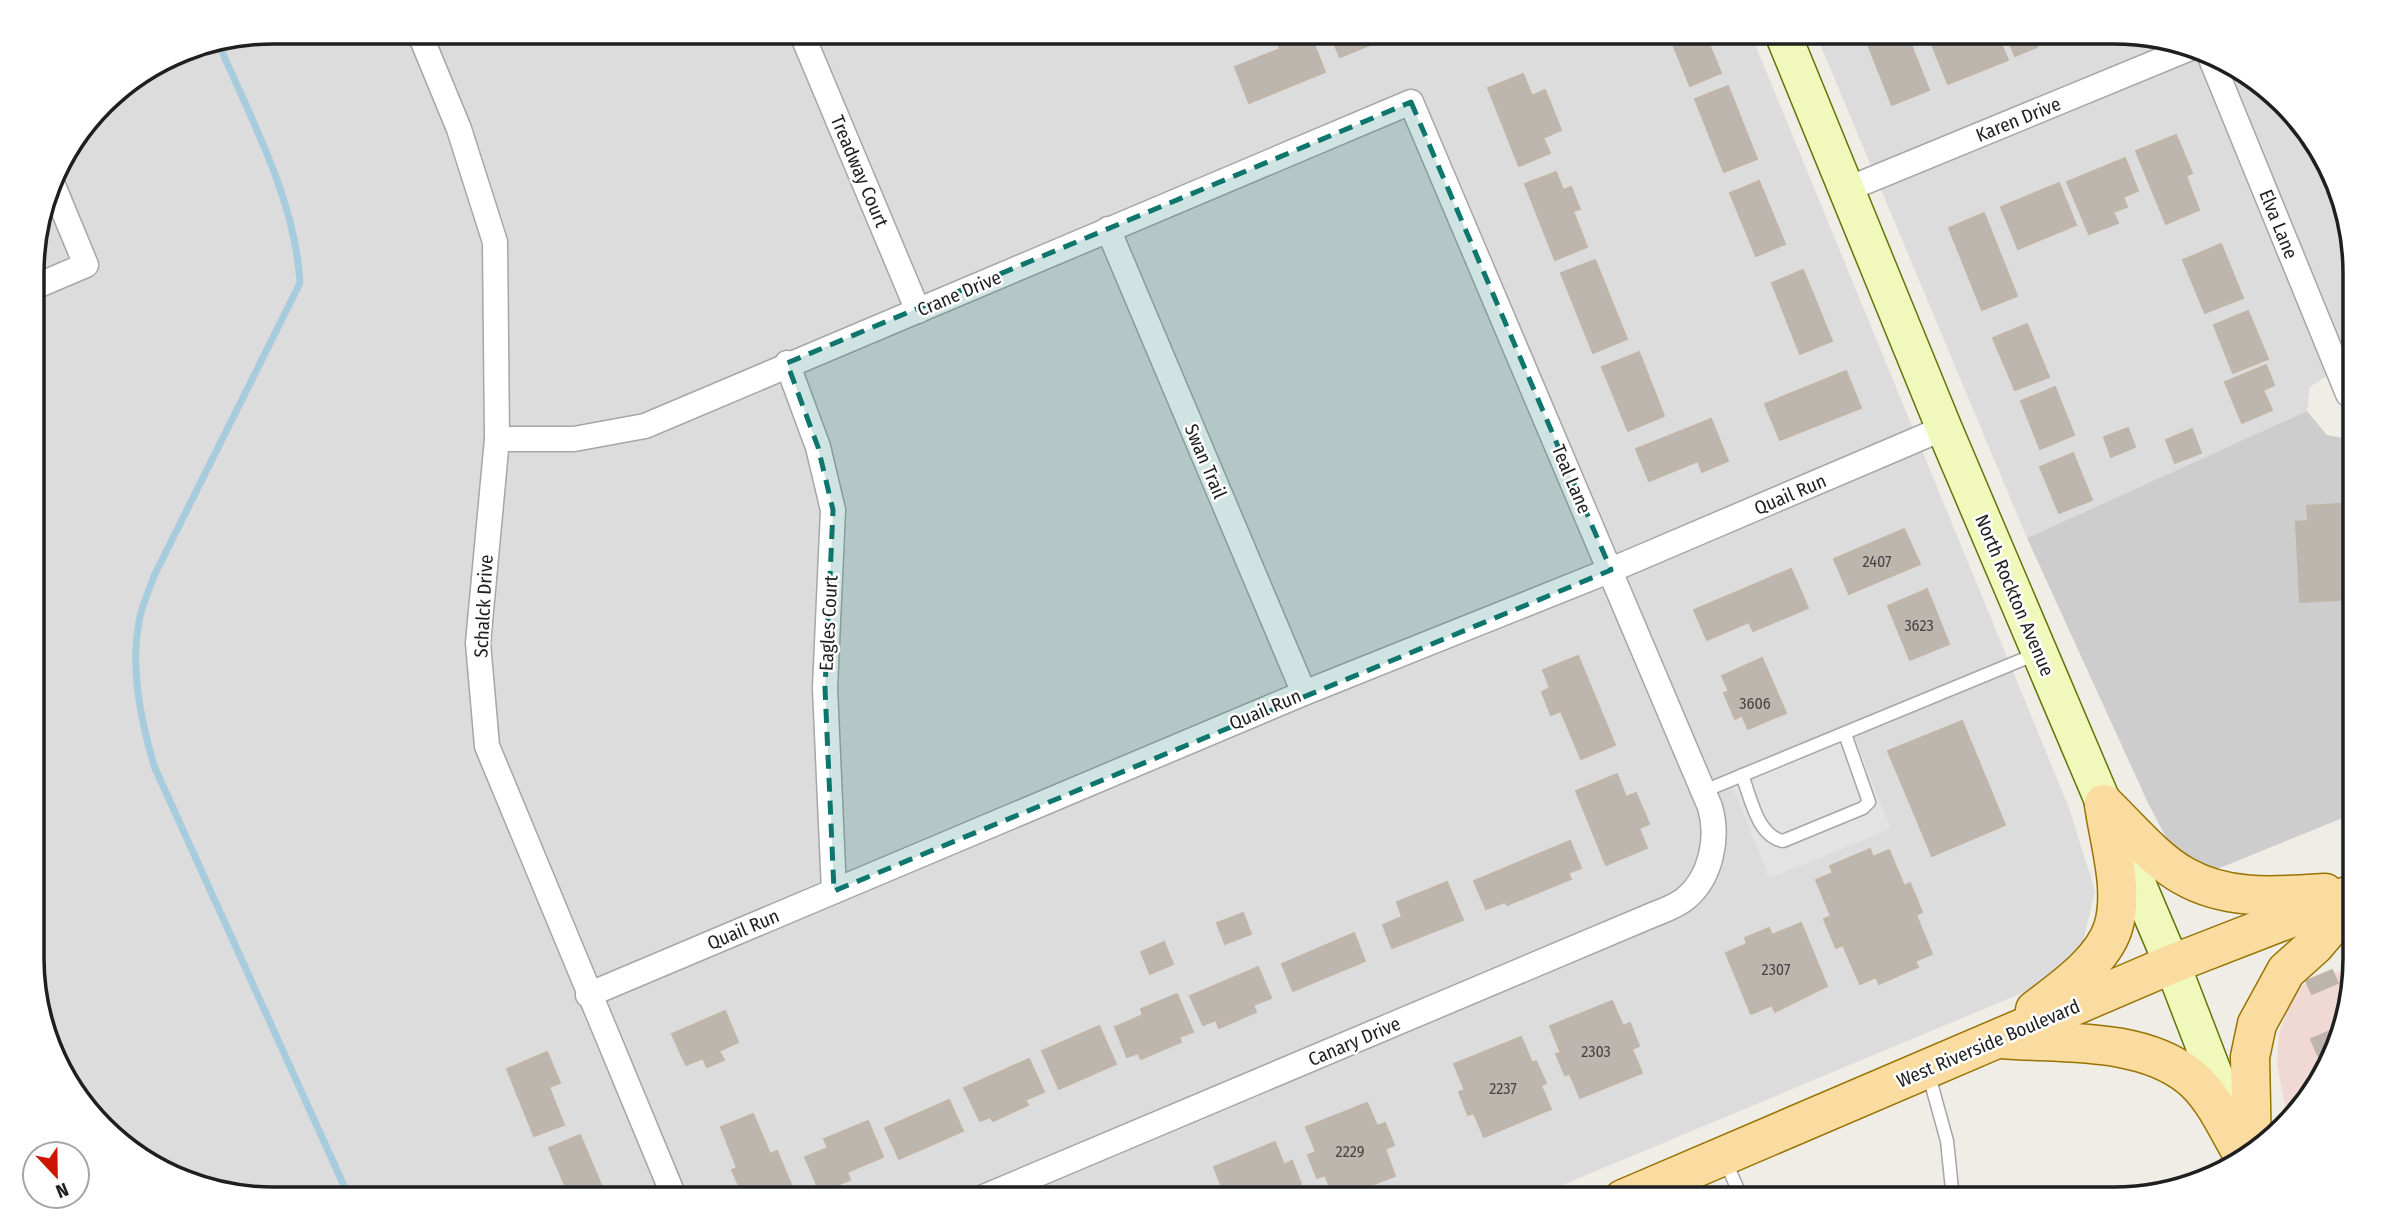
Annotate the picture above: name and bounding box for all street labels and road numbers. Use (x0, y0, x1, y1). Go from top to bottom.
street label: Karen Drive (1972, 92, 2064, 147)
street label: Treadway Court (826, 112, 894, 231)
street label: Elva Lane (2254, 186, 2303, 262)
street label: Crane Drive (914, 266, 1005, 321)
street label: Swan Trail (1180, 420, 1232, 502)
street label: Teal Lane (1547, 441, 1596, 517)
street label: Quail Run (1751, 469, 1830, 520)
street label: North Rockton Avenue (1970, 511, 2059, 679)
street label: Schalck Drive (469, 554, 498, 658)
street label: Eagles Court (815, 574, 843, 671)
street label: Quail Run (1226, 684, 1305, 735)
street label: Quail Run (704, 904, 783, 955)
street label: West Riverside Boulevard (1893, 994, 2083, 1092)
street label: Canary Drive (1305, 1012, 1404, 1071)

